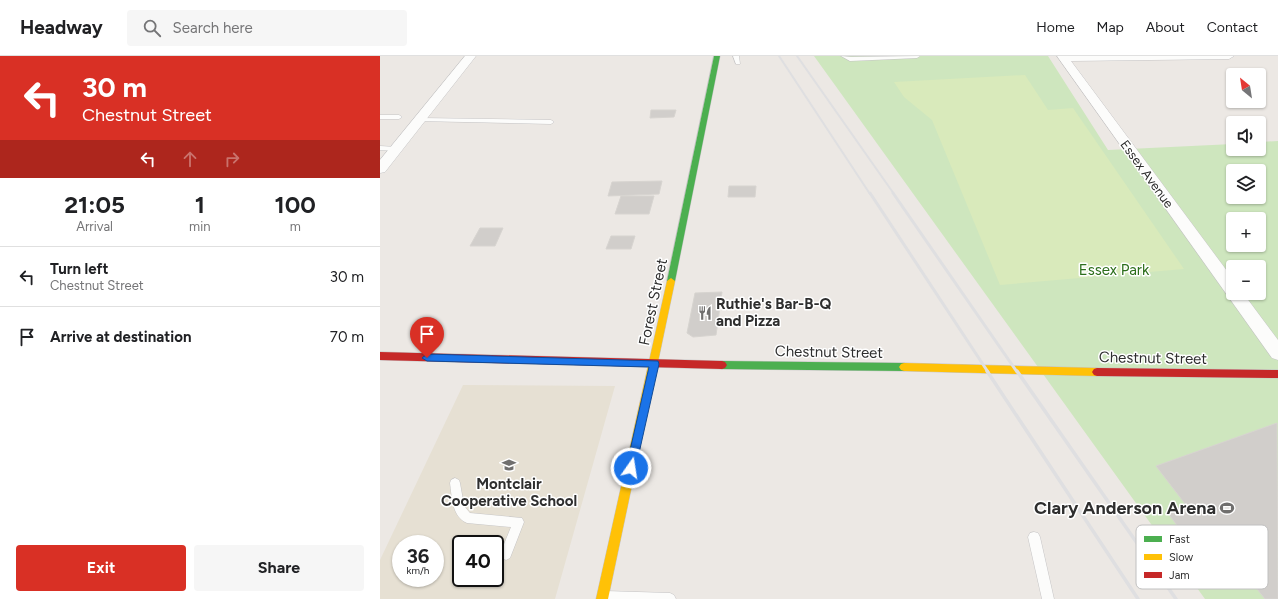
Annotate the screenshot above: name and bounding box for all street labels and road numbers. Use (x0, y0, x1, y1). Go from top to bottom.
street label: Essex Avenue (1117, 137, 1177, 211)
street label: Forest Street (635, 257, 671, 347)
street label: Chestnut Street (775, 342, 884, 362)
street label: Chestnut Street (1099, 348, 1208, 368)

